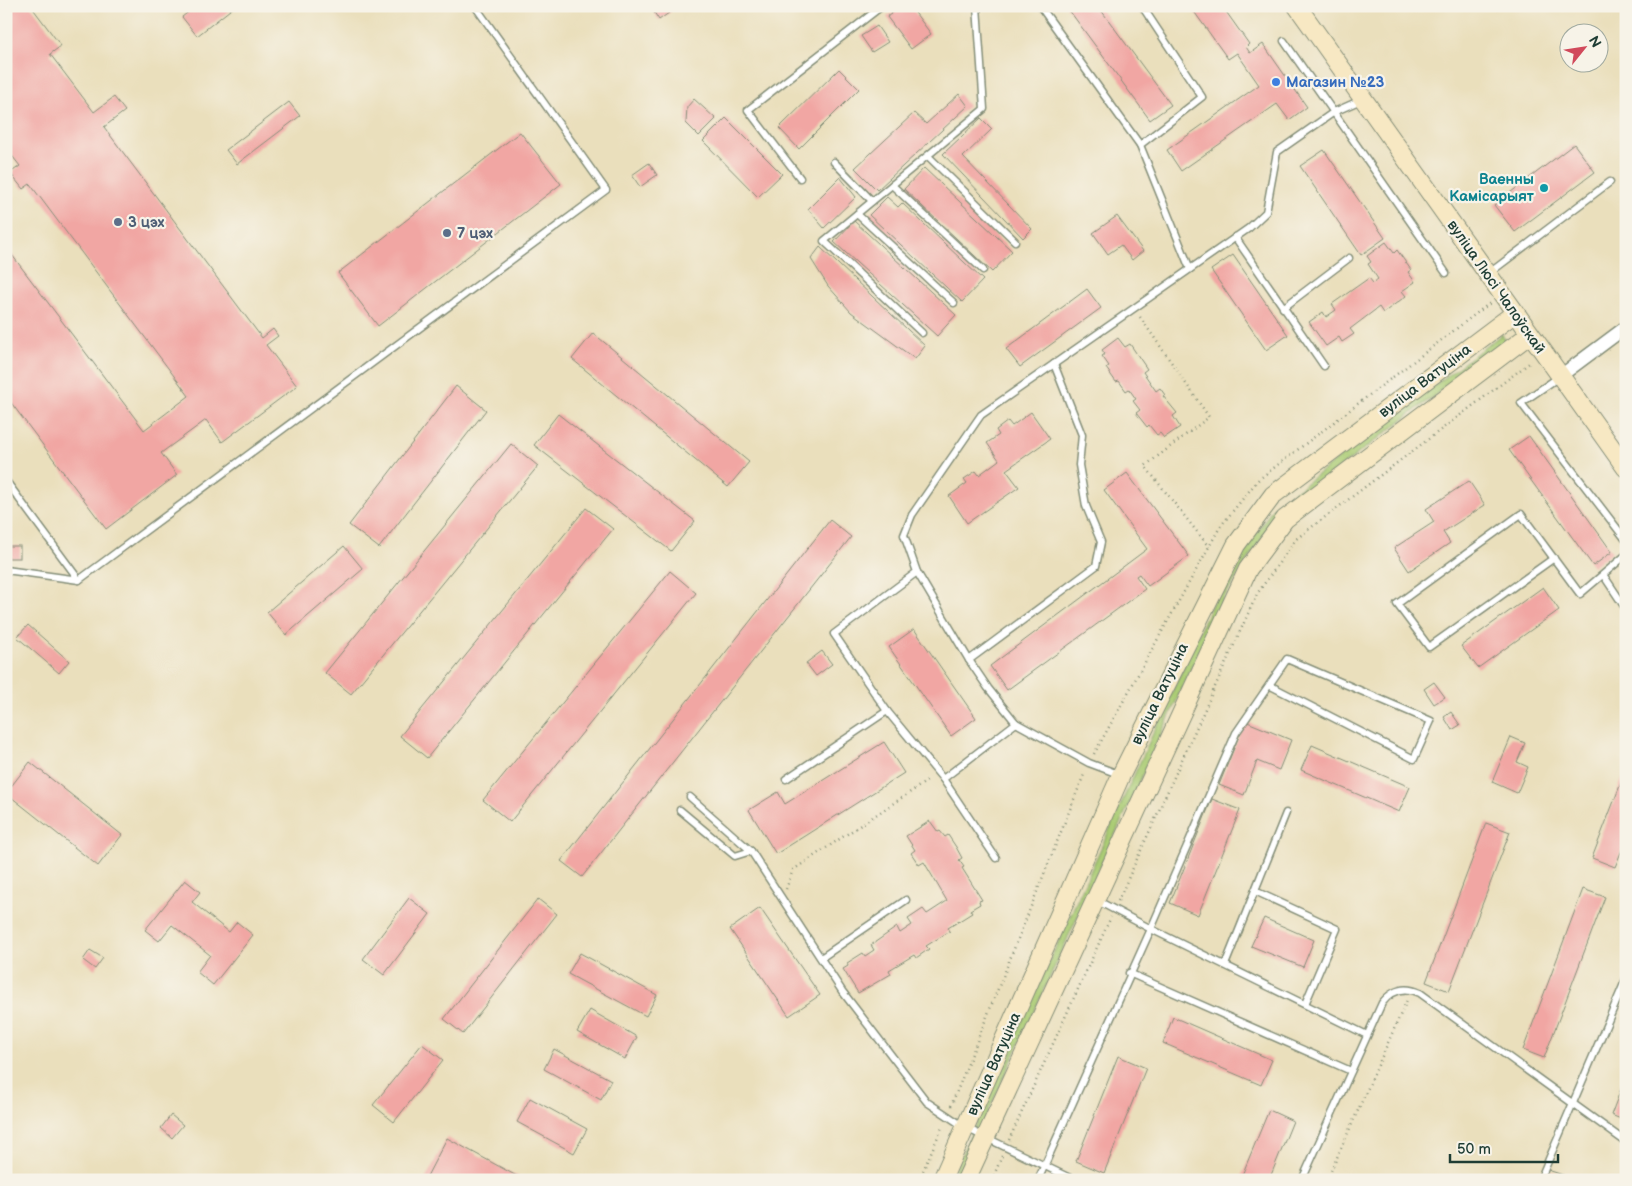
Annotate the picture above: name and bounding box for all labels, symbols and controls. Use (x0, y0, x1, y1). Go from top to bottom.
north arrow (1560, 22, 1610, 72)
text: N (1585, 33, 1605, 51)
place label: Магазин №23 (1286, 73, 1384, 92)
marker: Магазин №23 (1270, 76, 1282, 88)
place label: Ваенны Камісарыят (1449, 170, 1535, 206)
marker: Ваенны Камісарыят (1538, 182, 1550, 194)
place label: 3 цэх (128, 213, 164, 232)
marker: 3 цэх (112, 216, 124, 228)
street label: вуліца Люсі Чалоўскай (1443, 216, 1549, 358)
place label: 7 цэх (457, 224, 493, 243)
marker: 7 цэх (441, 227, 453, 239)
street label: вуліца Ватуціна (1375, 340, 1475, 422)
street label: вуліца Ватуціна (1127, 640, 1193, 748)
street label: вуліца Ватуціна (963, 1009, 1025, 1119)
scale bar (1450, 1131, 1557, 1163)
text: 50 m (1457, 1140, 1491, 1159)

